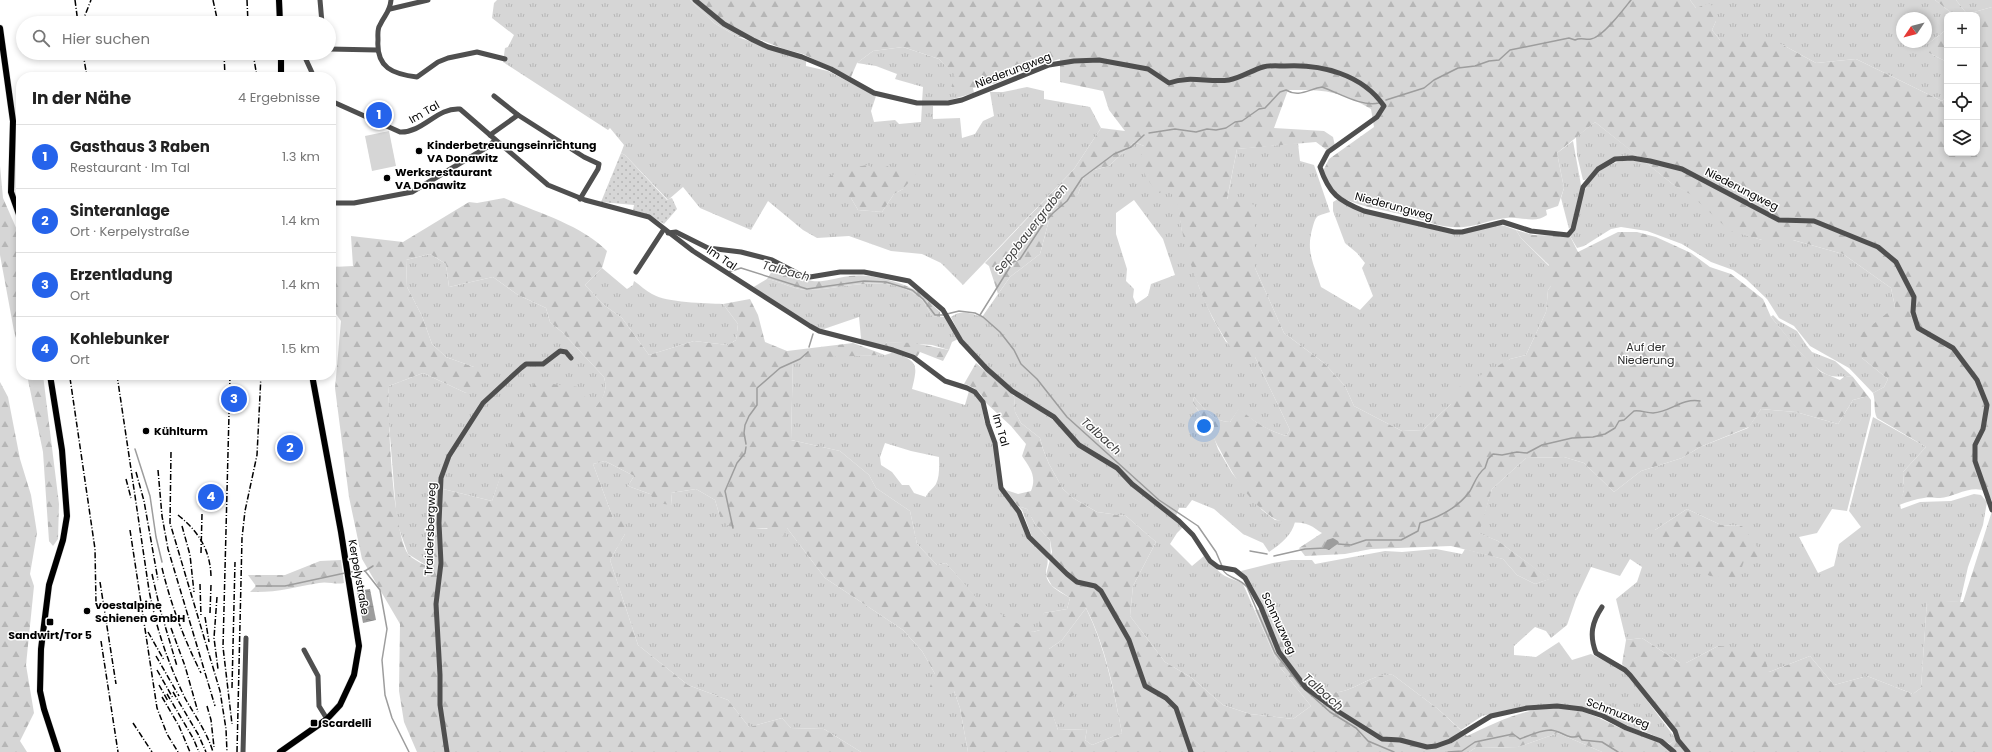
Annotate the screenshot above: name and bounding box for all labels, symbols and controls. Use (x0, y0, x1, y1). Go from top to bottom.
north arrow (1896, 12, 1932, 48)
map controls (1944, 12, 1980, 156)
button: + (1944, 12, 1980, 48)
search box (16, 16, 336, 60)
icon: search (30, 27, 52, 49)
text: Hier suchen (62, 28, 150, 49)
street label: Niederungweg (973, 48, 1053, 92)
button: − (1944, 48, 1980, 84)
button: locate (1944, 84, 1980, 120)
text: In der Nähe (32, 86, 131, 110)
text: 4 Ergebnisse (238, 88, 320, 107)
street label: Im Tal (406, 97, 442, 127)
pin: 1 (366, 100, 392, 130)
button: layers (1944, 120, 1980, 156)
text: Gasthaus 3 Raben (70, 136, 210, 157)
place label: Kinderbetreuungseinrichtung VA Donawitz (427, 137, 597, 166)
marker: Kinderbetreuungseinrichtung VA Donawitz (414, 146, 424, 156)
text: 1 (43, 147, 47, 166)
text: 1.3 km (282, 147, 320, 166)
text: Restaurant · Im Tal (70, 158, 190, 177)
place label: Werksrestaurant VA Donawitz (395, 164, 493, 193)
street label: Niederungweg (1703, 164, 1781, 214)
marker: Werksrestaurant VA Donawitz (382, 173, 392, 183)
water label: Seppbauergraben (990, 180, 1071, 277)
street label: Niederungweg (1353, 188, 1435, 224)
text: Sinteranlage (70, 200, 170, 221)
text: 2 (41, 211, 49, 230)
text: 1.4 km (281, 211, 320, 230)
text: Ort · Kerpelystraße (70, 222, 190, 241)
street label: Im Tal (704, 242, 740, 274)
water label: Talbach (760, 256, 812, 285)
text: Erzentladung (70, 264, 173, 285)
text: 3 (41, 275, 49, 294)
text: 1.4 km (281, 275, 320, 294)
text: Ort (70, 286, 90, 305)
text: Kohlebunker (70, 328, 169, 349)
text: 4 (41, 339, 49, 358)
text: 1.5 km (281, 339, 320, 358)
park label: Auf der Niederung (1617, 339, 1675, 368)
text: Ort (70, 350, 90, 369)
pin: 3 (221, 384, 247, 414)
street label: Im Tal (989, 412, 1013, 448)
water label: Talbach (1078, 413, 1125, 458)
your location (1194, 416, 1214, 436)
place label: Kühlturm (154, 423, 208, 439)
marker: Kühlturm (141, 426, 151, 436)
pin: 2 (277, 433, 303, 463)
pin: 4 (198, 482, 224, 512)
street label: Traidersbergweg (420, 482, 440, 576)
street label: Kerpelystraße (344, 538, 374, 616)
street label: Schmuzweg (1258, 589, 1300, 657)
place label: voestalpine Schienen GmbH (95, 597, 185, 626)
marker: voestalpine Schienen GmbH (82, 606, 92, 616)
marker: Sandwirt/Tor 5 (45, 617, 55, 627)
place label: Sandwirt/Tor 5 (8, 627, 92, 643)
water label: Talbach (1299, 669, 1347, 714)
street label: Schmuzweg (1584, 694, 1652, 732)
place label: Scardelli (322, 715, 372, 731)
marker: Scardelli (309, 718, 319, 728)

